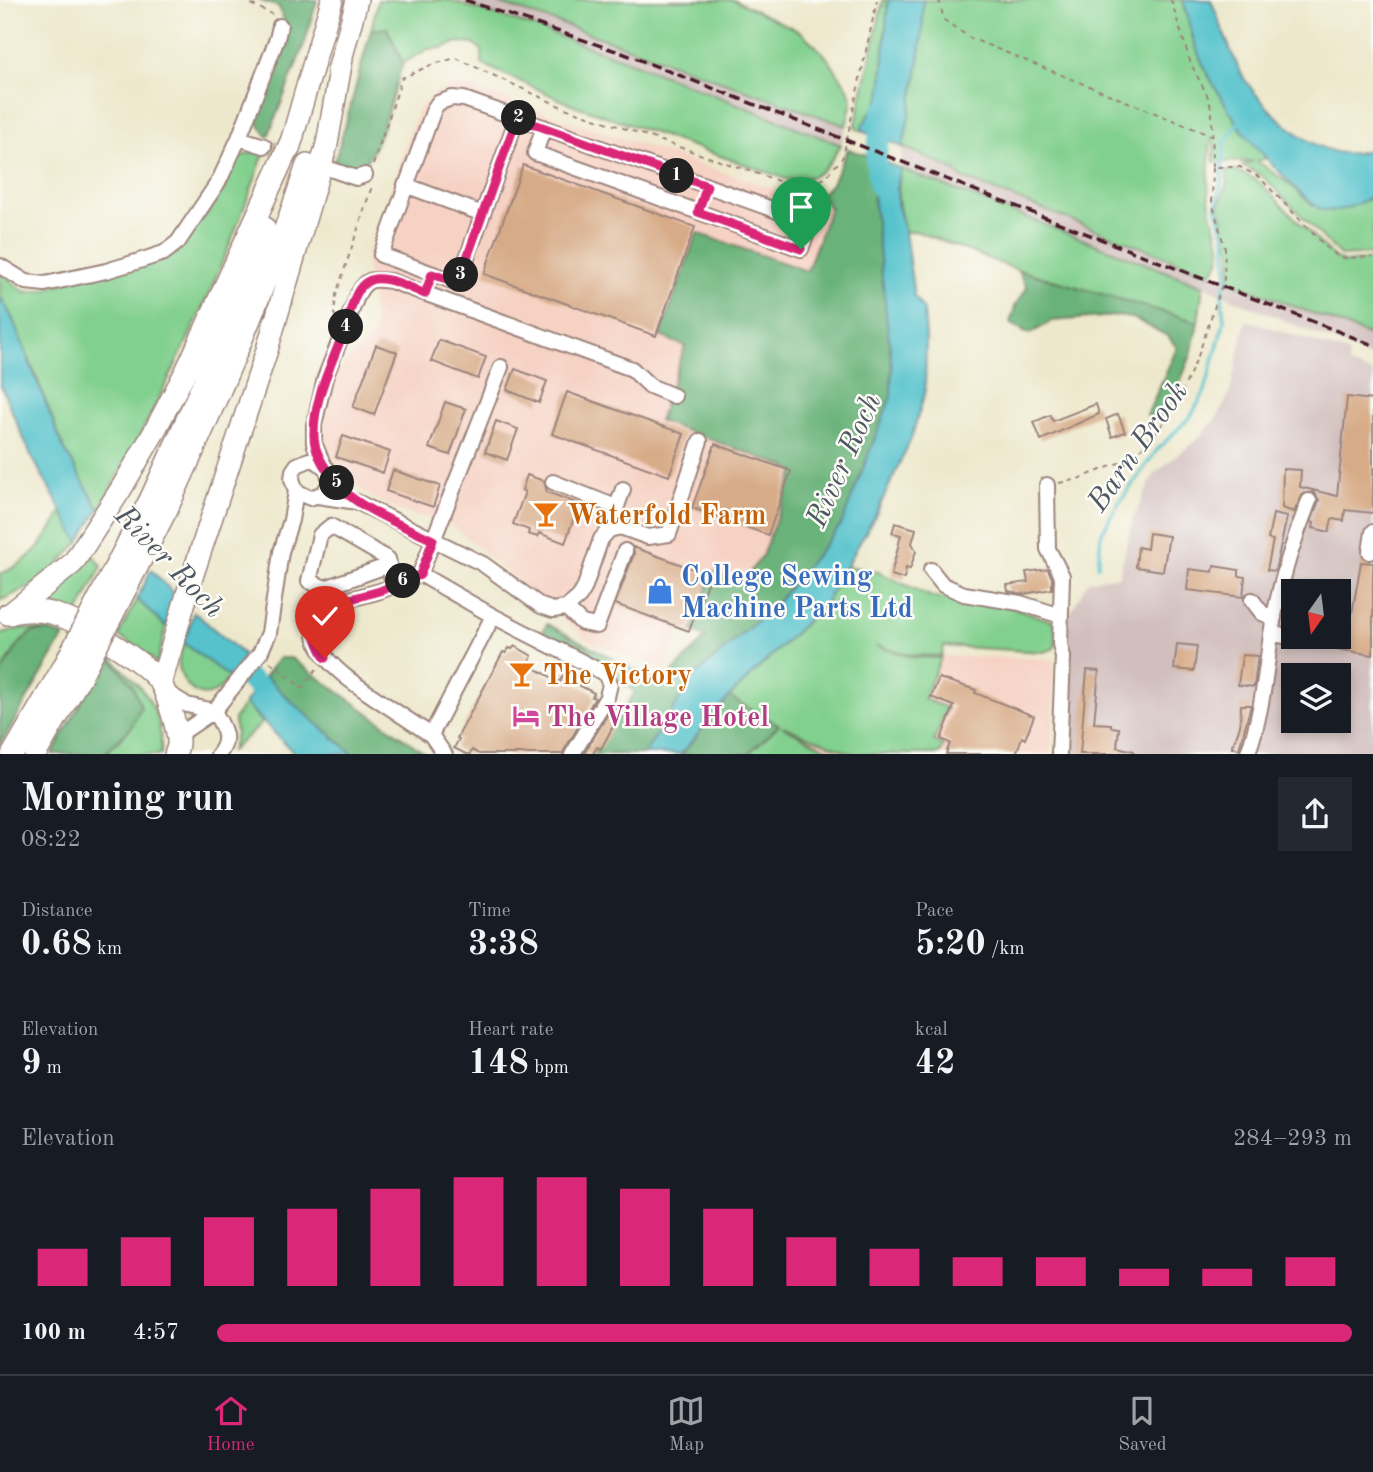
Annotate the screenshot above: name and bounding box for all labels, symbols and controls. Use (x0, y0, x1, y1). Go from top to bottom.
pin: 2 (502, 100, 536, 136)
text: 2 (513, 108, 524, 127)
pin: 1 (660, 158, 694, 194)
text: 1 (671, 166, 682, 185)
pin (771, 177, 831, 249)
icon: arrive (782, 188, 820, 226)
pin: 3 (444, 258, 478, 292)
text: 3 (455, 265, 466, 284)
pin: 4 (328, 310, 364, 344)
text: 4 (340, 317, 351, 336)
water label: Barn Brook (1082, 377, 1194, 519)
water label: River Roch (802, 389, 888, 533)
pin: 5 (320, 466, 354, 500)
text: 5 (331, 473, 342, 492)
bar icon: Waterfold Farm (531, 499, 561, 529)
water label: River Roch (107, 500, 229, 624)
place label: Waterfold Farm (567, 503, 766, 531)
pin: 6 (386, 564, 420, 598)
place label: College Sewing Machine Parts Ltd (681, 564, 913, 624)
text: 6 (397, 571, 408, 590)
shop icon: College Sewing Machine Parts Ltd (645, 576, 675, 606)
north arrow (1281, 579, 1351, 649)
map controls (1281, 579, 1351, 733)
pin (295, 586, 355, 658)
icon: check (306, 597, 344, 635)
bar icon: The Victory (507, 659, 537, 689)
place label: The Victory (543, 663, 692, 691)
button: layers (1281, 663, 1351, 733)
hotel icon: The Village Hotel (511, 701, 541, 731)
place label: The Village Hotel (547, 705, 770, 733)
button: share (1278, 777, 1352, 851)
text: Morning run (21, 781, 234, 819)
text: 08:22 (21, 828, 81, 851)
text: Distance (21, 902, 93, 921)
text: Time (468, 902, 511, 921)
text: Pace (915, 902, 954, 921)
text: 0.68 (21, 927, 92, 962)
text: 3:38 (468, 927, 539, 962)
text: 5:20 (915, 927, 986, 962)
text: km (92, 940, 122, 959)
text: /km (986, 940, 1025, 959)
text: Elevation (21, 1021, 98, 1040)
text: Heart rate (468, 1021, 553, 1040)
text: kcal (915, 1021, 948, 1040)
text: 9 (21, 1046, 41, 1081)
text: 148 (468, 1046, 529, 1081)
text: 42 (915, 1046, 956, 1081)
text: m (41, 1059, 62, 1078)
text: bpm (529, 1059, 569, 1078)
text: Elevation (21, 1127, 115, 1150)
text: 284–293 m (1233, 1127, 1352, 1150)
text: 100 m (21, 1321, 86, 1344)
text: 4:57 (133, 1321, 179, 1344)
tab: Home (206, 1392, 255, 1457)
tab: Map (667, 1392, 705, 1457)
tab: Saved (1118, 1392, 1167, 1457)

